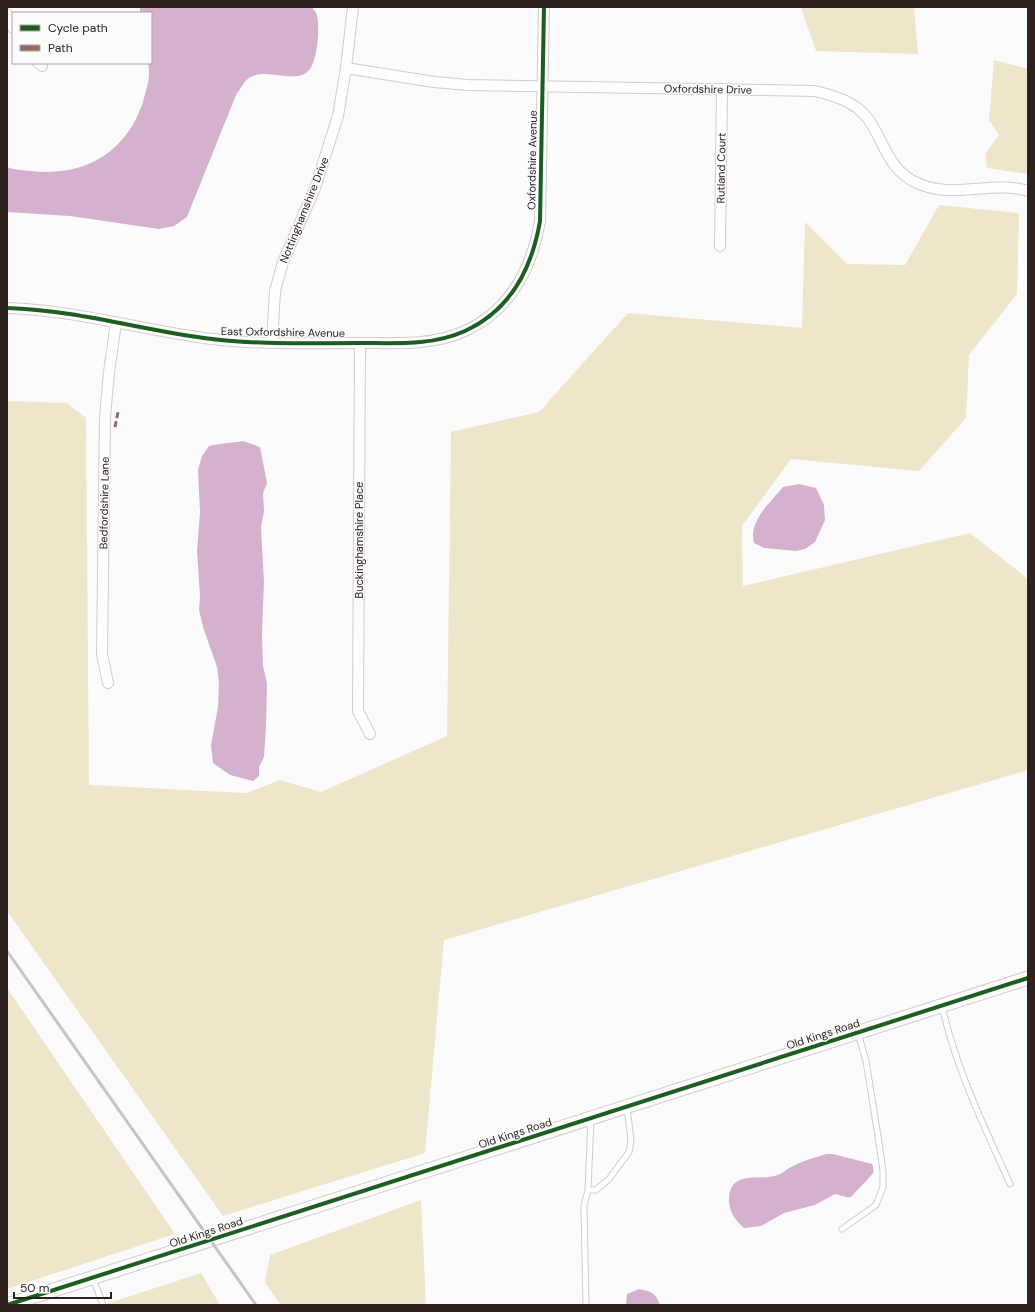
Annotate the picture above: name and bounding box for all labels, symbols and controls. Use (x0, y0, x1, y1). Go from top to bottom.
legend (12, 12, 152, 64)
text: Cycle path (48, 20, 108, 36)
text: Path (48, 40, 73, 56)
street label: Oxfordshire Drive (664, 81, 752, 97)
street label: Oxfordshire Avenue (524, 110, 540, 210)
street label: Rutland Court (713, 132, 729, 204)
street label: Nottinghamshire Drive (276, 155, 332, 265)
street label: East Oxfordshire Avenue (221, 324, 345, 340)
street label: Bedfordshire Lane (96, 457, 112, 549)
street label: Buckinghamshire Place (352, 482, 366, 598)
street label: Old Kings Road (785, 1016, 862, 1052)
street label: Old Kings Road (477, 1115, 554, 1151)
street label: Old Kings Road (168, 1214, 245, 1250)
scale bar (14, 1274, 111, 1300)
text: 50 m (20, 1280, 49, 1296)

